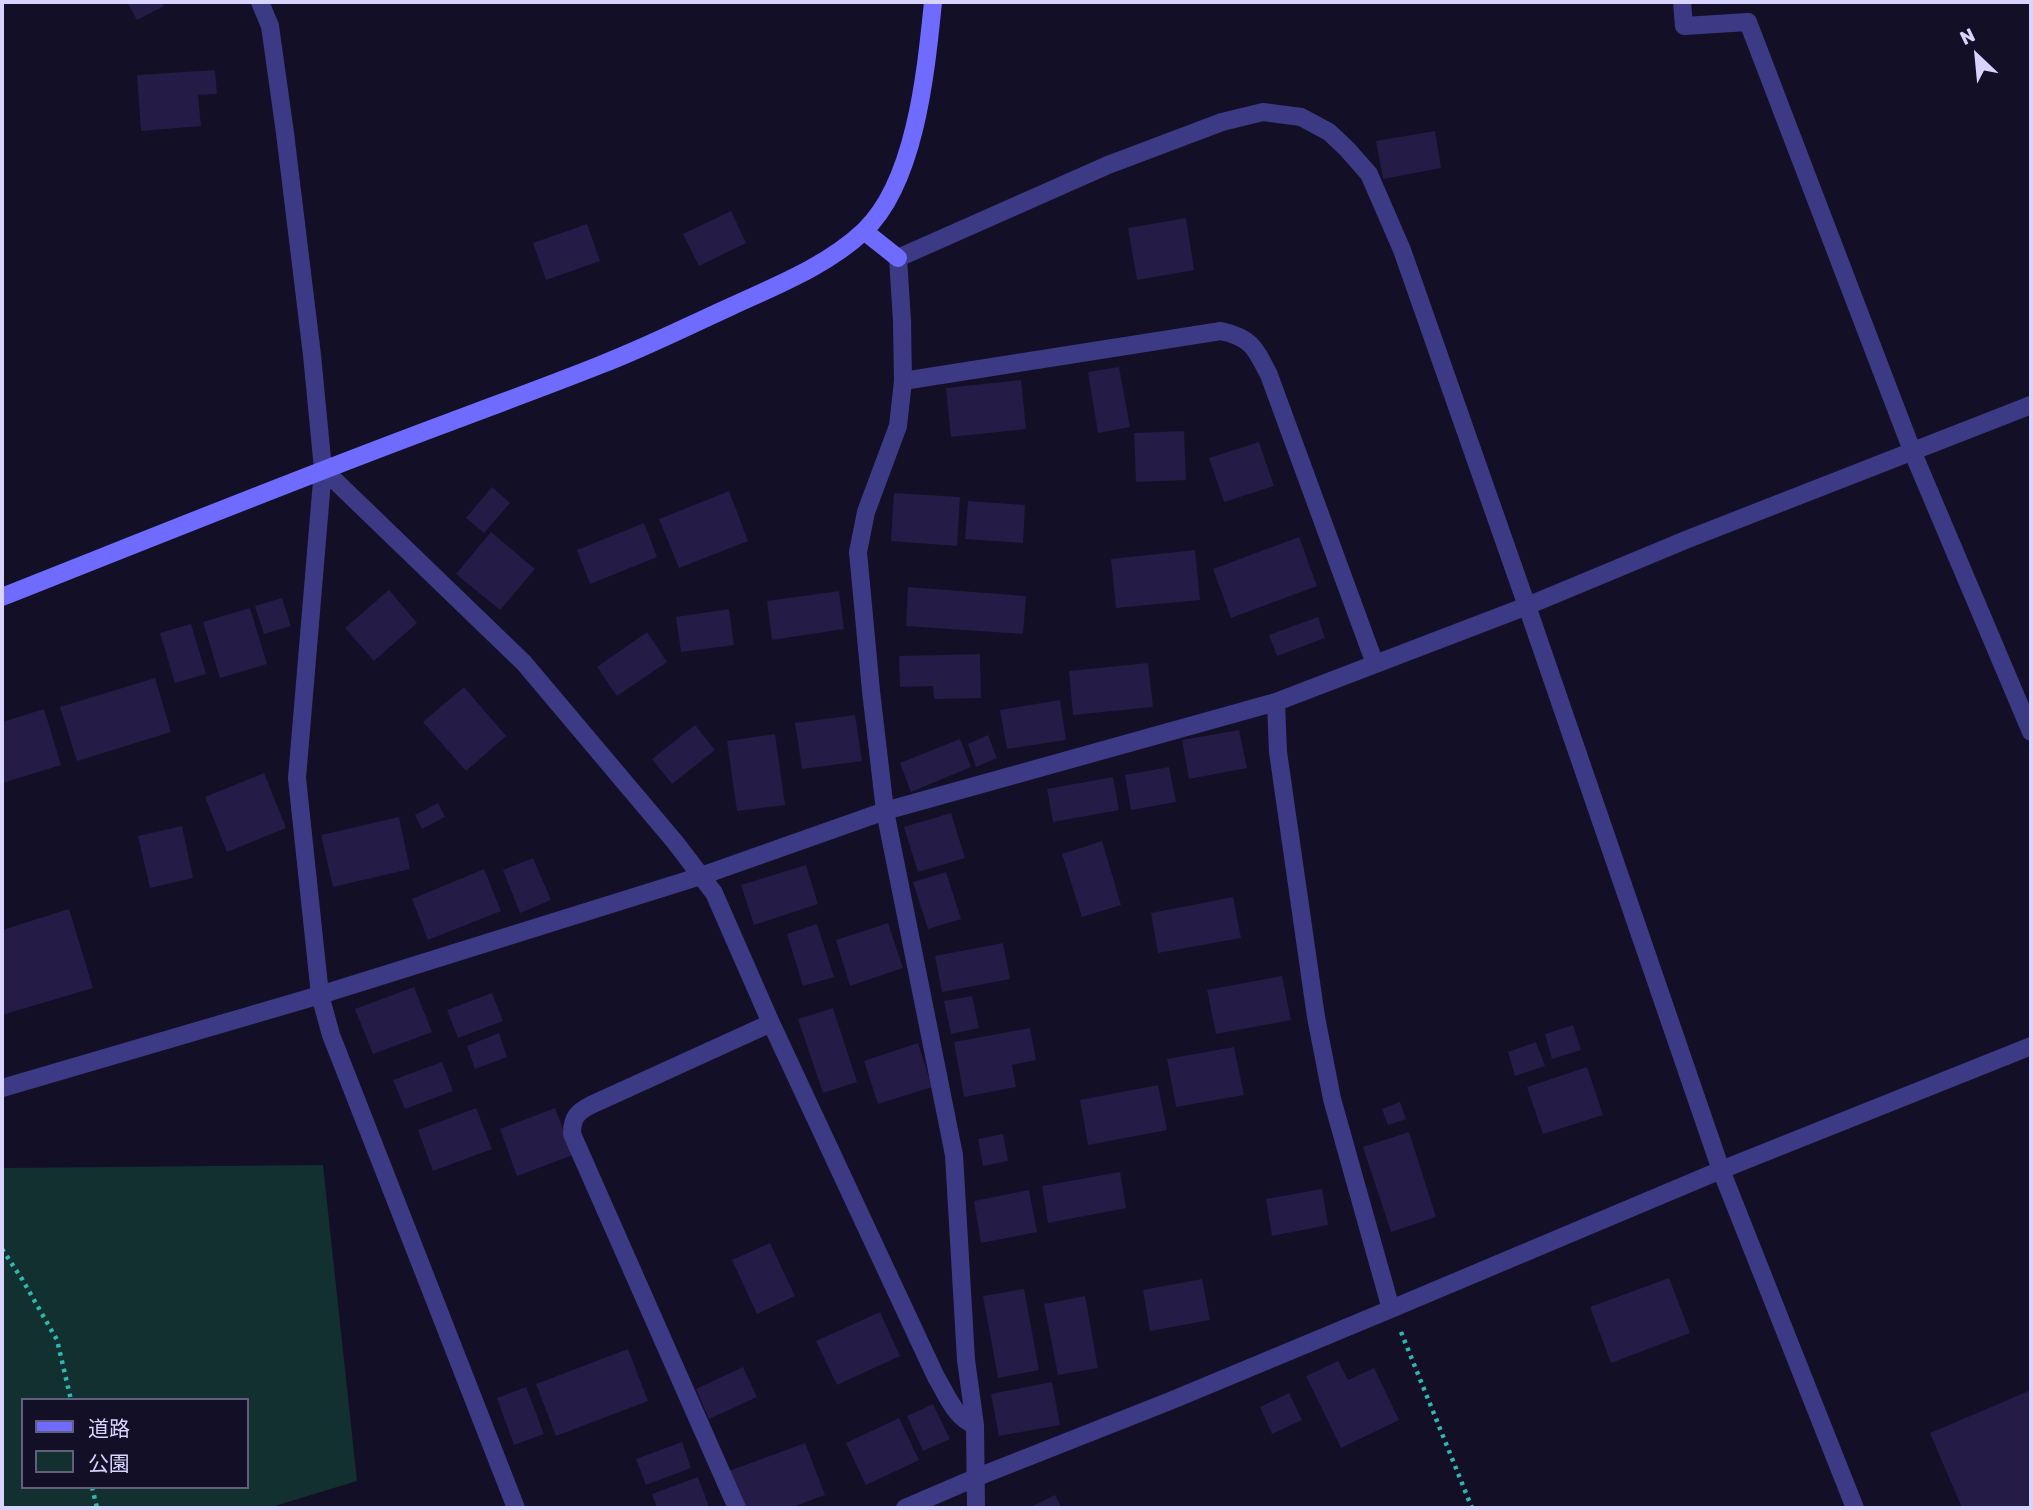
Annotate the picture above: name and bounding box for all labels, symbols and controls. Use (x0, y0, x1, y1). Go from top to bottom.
north arrow (1942, 21, 2012, 91)
text: N (1956, 23, 1979, 50)
legend (21, 1398, 248, 1489)
text: 道路 (88, 1416, 130, 1441)
text: 公園 (88, 1451, 130, 1476)

